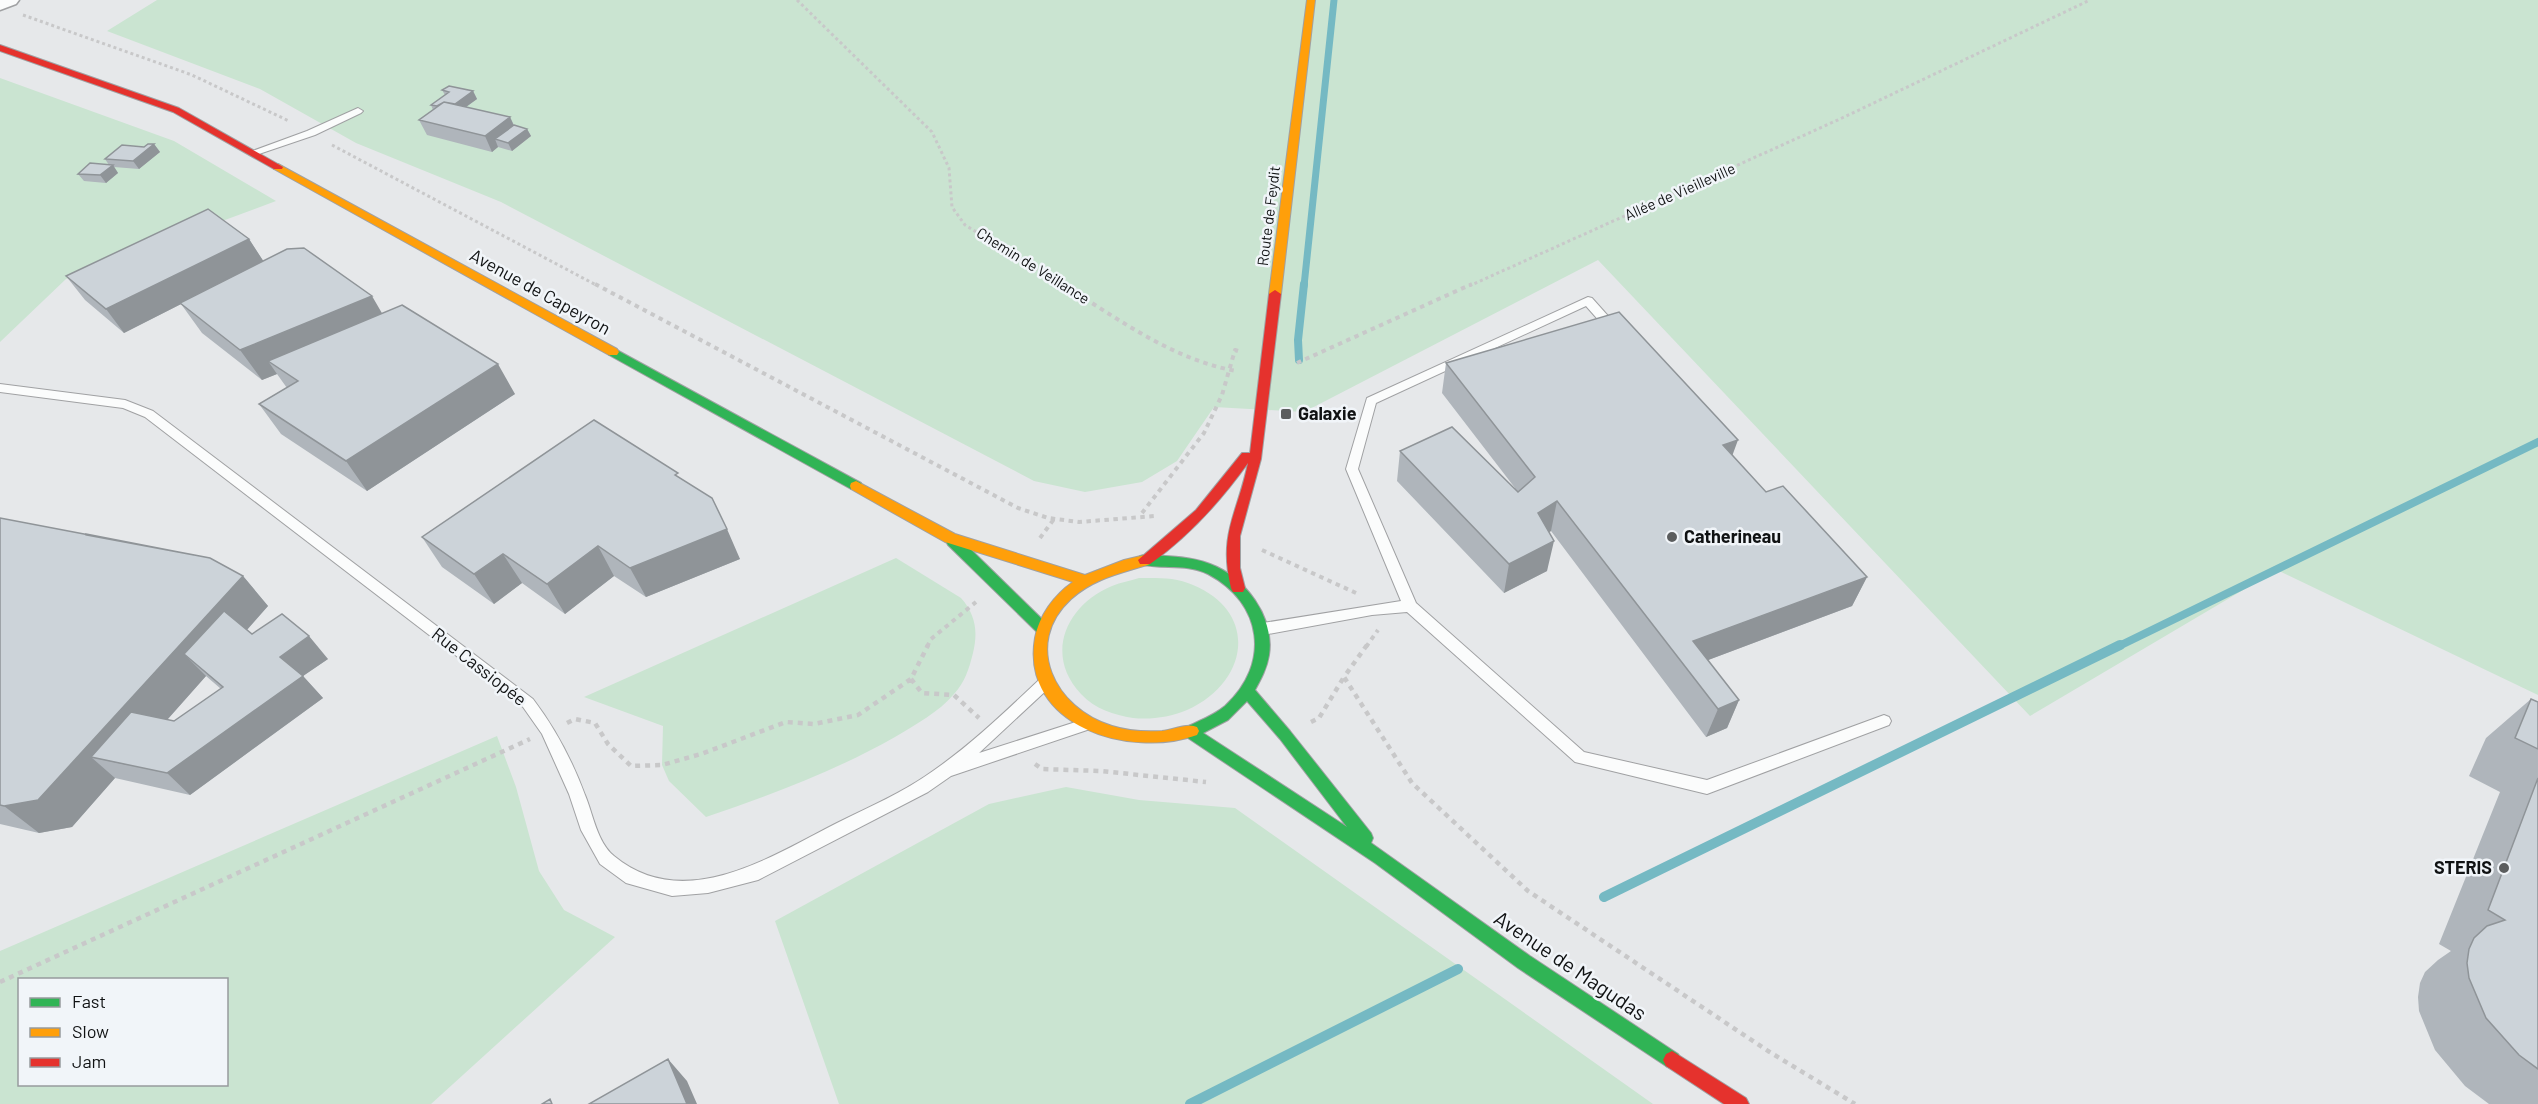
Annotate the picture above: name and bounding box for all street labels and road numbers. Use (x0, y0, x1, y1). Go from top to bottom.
street label: Allée de Vieilleville (1621, 159, 1738, 224)
street label: Route de Feydit (1253, 165, 1283, 267)
street label: Chemin de Veillance (974, 223, 1093, 307)
street label: Avenue de Capeyron (466, 243, 615, 339)
street label: Rue Cassiopée (428, 622, 531, 710)
street label: Avenue de Magudas (1490, 905, 1652, 1025)

